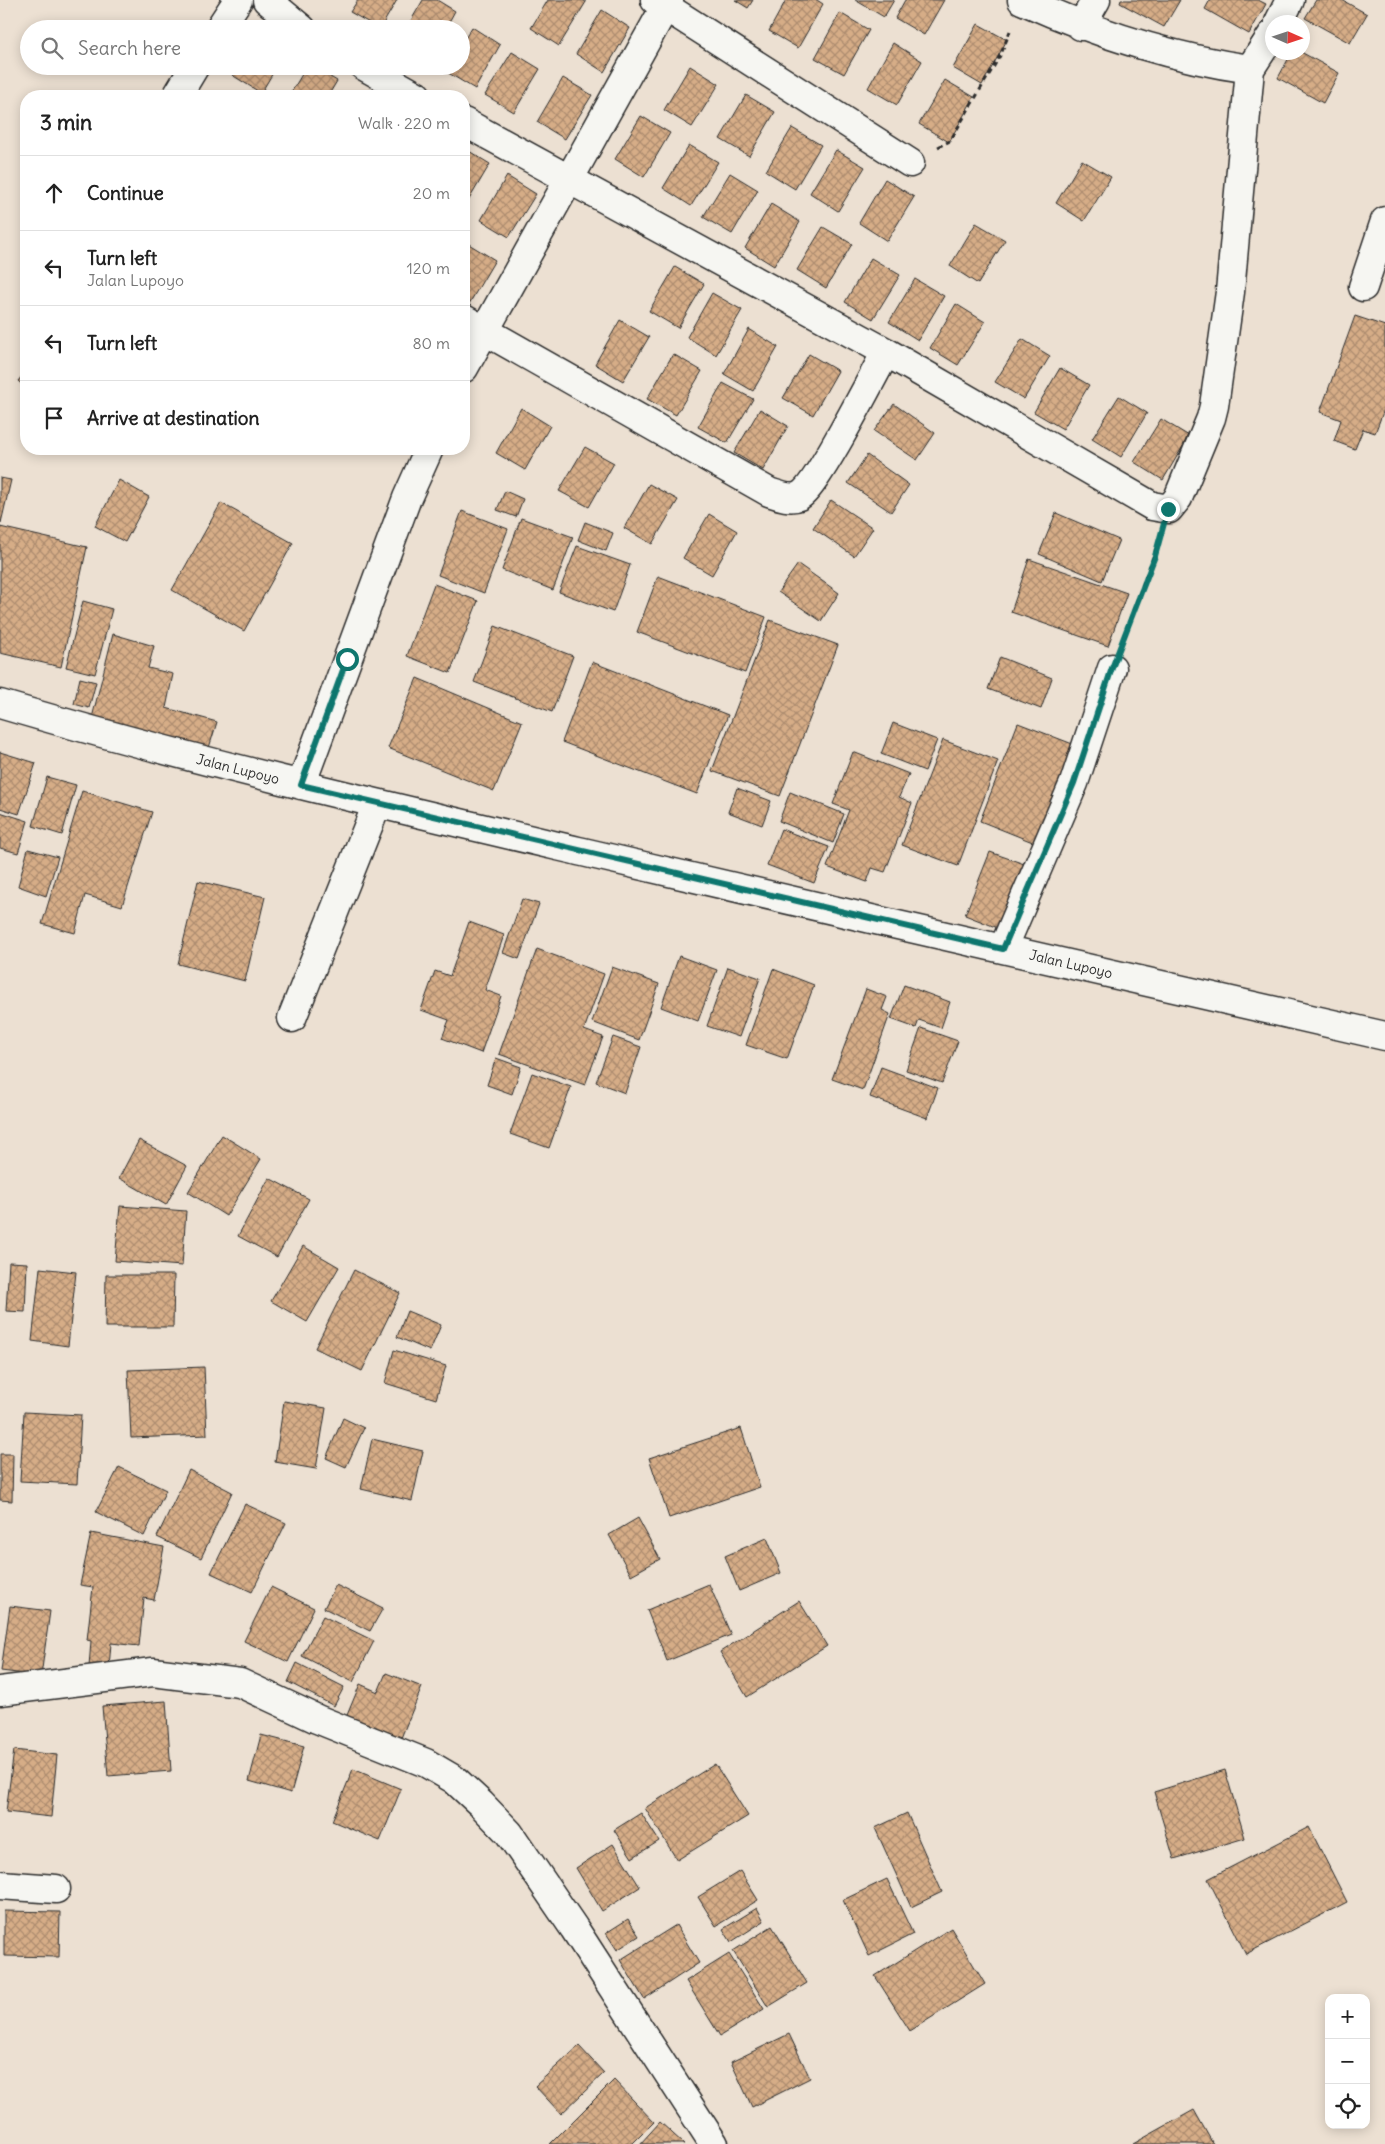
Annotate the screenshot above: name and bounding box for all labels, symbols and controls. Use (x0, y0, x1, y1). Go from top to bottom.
north arrow (1265, 15, 1310, 60)
search box (20, 20, 470, 75)
icon: search (38, 34, 66, 62)
text: Search here (78, 36, 181, 60)
text: 3 min (40, 109, 92, 136)
text: Walk · 220 m (358, 113, 450, 133)
icon: ahead (40, 179, 68, 207)
text: Continue (87, 181, 164, 205)
text: 20 m (413, 183, 450, 203)
text: Turn left (87, 246, 157, 270)
icon: left (40, 254, 68, 282)
text: 120 m (407, 258, 450, 278)
text: Jalan Lupoyo (87, 270, 184, 290)
icon: left (40, 329, 68, 357)
text: Turn left (87, 331, 157, 355)
text: 80 m (412, 333, 450, 353)
icon: arrive (40, 404, 68, 432)
text: Arrive at destination (87, 406, 260, 430)
route end (1157, 498, 1180, 521)
route start (336, 648, 359, 671)
street label: Jalan Lupoyo (195, 750, 282, 788)
street label: Jalan Lupoyo (1028, 946, 1115, 982)
map controls (1325, 1994, 1370, 2129)
button: + (1325, 1994, 1370, 2039)
button: − (1325, 2039, 1370, 2084)
button: locate (1325, 2084, 1370, 2129)

